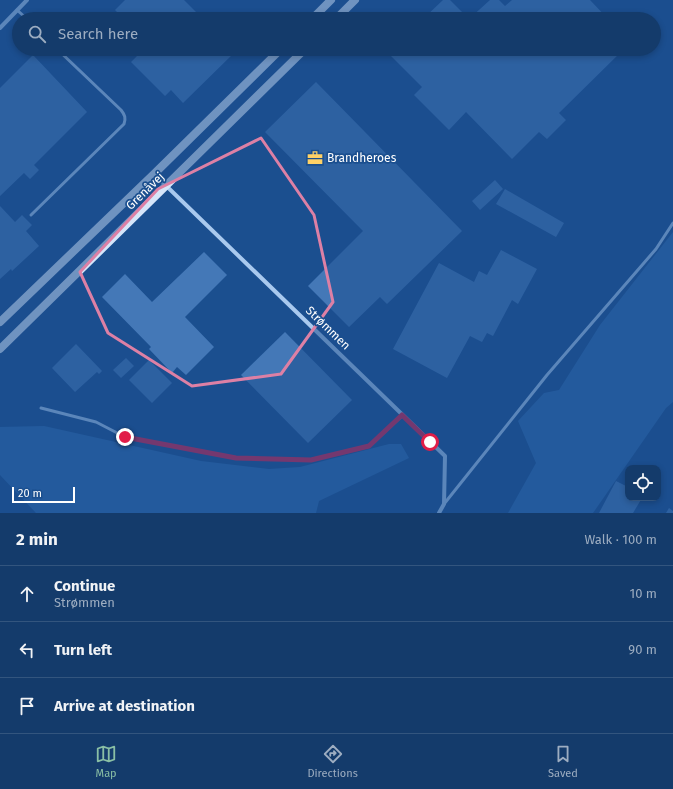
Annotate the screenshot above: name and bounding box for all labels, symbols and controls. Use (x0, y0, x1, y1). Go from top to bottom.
search box (12, 12, 661, 56)
icon: search (26, 23, 48, 45)
text: Search here (58, 25, 138, 43)
office icon: Brandheroes (306, 149, 324, 167)
place label: Brandheroes (327, 151, 397, 165)
street label: Grenåvej (123, 169, 167, 213)
street label: Strømmen (303, 303, 353, 353)
route end (116, 428, 134, 446)
route start (421, 433, 439, 451)
map controls (625, 465, 661, 501)
button: locate (625, 465, 661, 501)
scale bar (12, 485, 75, 504)
text: 20 m (18, 487, 42, 500)
text: 2 min (16, 529, 58, 550)
text: Walk · 100 m (585, 532, 657, 547)
text: Continue (54, 577, 115, 595)
icon: ahead (16, 583, 38, 605)
text: 10 m (630, 586, 657, 601)
text: Strømmen (54, 595, 115, 610)
icon: left (16, 639, 38, 661)
text: Turn left (54, 641, 112, 659)
text: 90 m (628, 642, 657, 657)
icon: arrive (16, 695, 38, 717)
text: Arrive at destination (54, 697, 195, 715)
tab: Map (95, 743, 117, 780)
tab: Directions (307, 743, 358, 780)
tab: Saved (548, 743, 578, 780)

